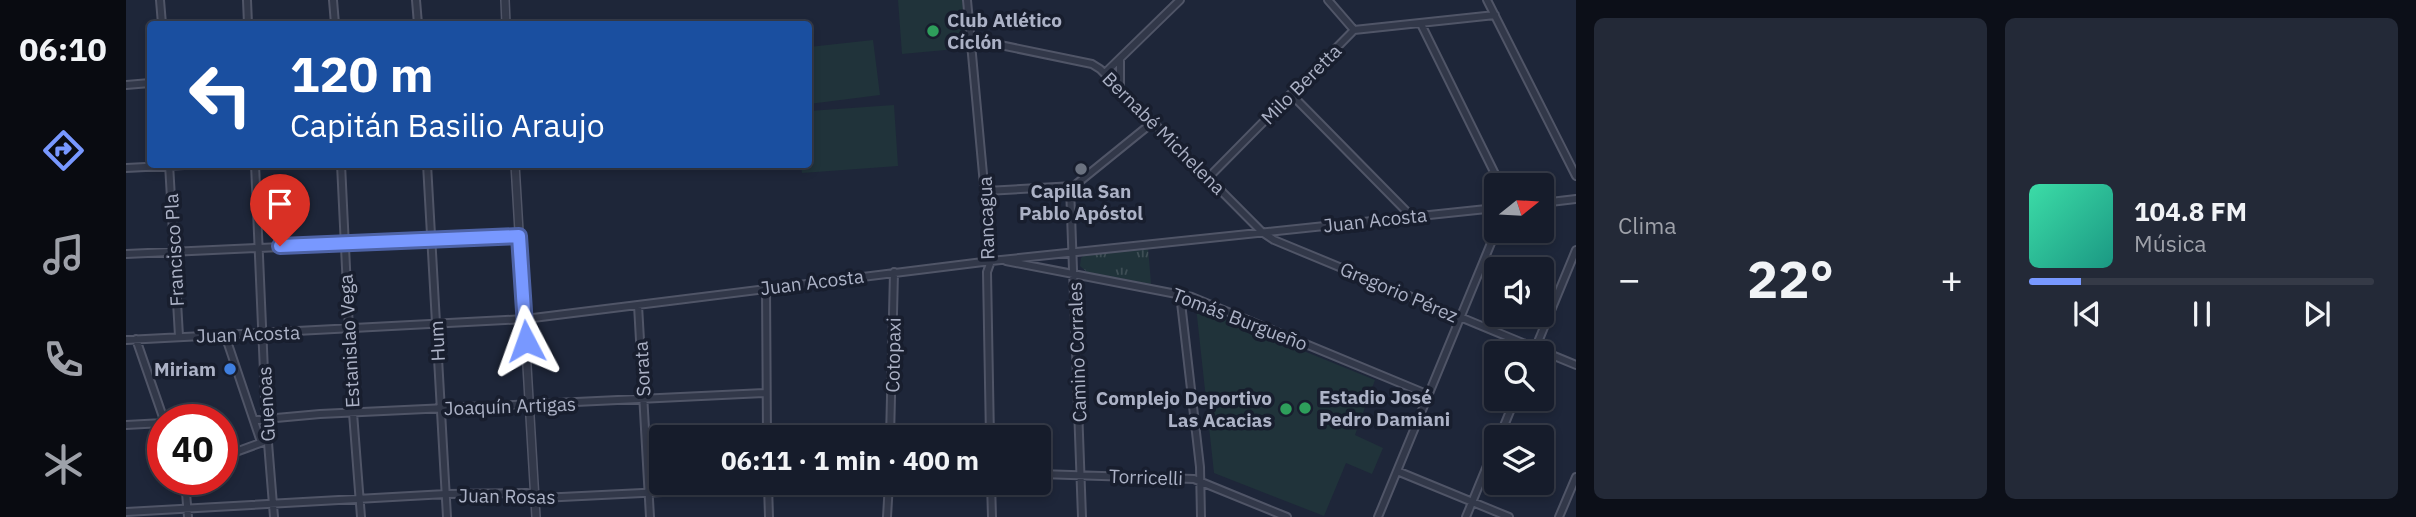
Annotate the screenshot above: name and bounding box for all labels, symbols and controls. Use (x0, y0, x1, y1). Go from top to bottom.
place label: Club Atlético Cíclón (947, 8, 1062, 54)
marker: Club Atlético Cíclón (925, 23, 941, 39)
text: 06:10 (19, 28, 107, 70)
street label: Milo Beretta (1256, 39, 1346, 129)
text: 120 m (290, 42, 434, 105)
icon: left (175, 49, 266, 140)
street label: Bernabé Michelena (1097, 66, 1231, 200)
text: Capitán Basilio Araujo (290, 104, 605, 146)
icon: directions (39, 126, 88, 175)
marker: Capilla San Pablo Apóstol (1073, 161, 1089, 177)
north arrow (1484, 173, 1554, 243)
map controls (1484, 173, 1554, 495)
pin (250, 174, 310, 246)
street label: Rancagua (973, 176, 999, 260)
place label: Capilla San Pablo Apóstol (1019, 179, 1143, 225)
icon: arrive (261, 185, 299, 223)
street label: Francisco Pla (159, 193, 189, 307)
text: 104.8 FM (2134, 194, 2247, 228)
street label: Juan Acosta (1322, 203, 1428, 237)
text: Clima (1618, 210, 1677, 240)
text: Música (2134, 228, 2207, 258)
icon: music (39, 230, 88, 279)
text: 22° (1747, 245, 1834, 312)
text: − (1618, 254, 1641, 303)
text: + (1940, 254, 1963, 303)
street label: Gregorio Pérez (1337, 256, 1462, 328)
button: sound (1484, 257, 1554, 327)
street label: Juan Acosta (759, 264, 865, 300)
street label: Estanislao Vega (334, 274, 364, 408)
street label: Camino Corrales (1063, 281, 1091, 423)
street label: Tomás Burgueño (1169, 282, 1311, 356)
icon: previous (2068, 295, 2106, 333)
icon: pause (2183, 295, 2221, 333)
icon: next (2298, 295, 2336, 333)
position arrow (489, 304, 563, 378)
street label: Cotopaxi (880, 317, 906, 393)
street label: Juan Acosta (196, 320, 300, 348)
street label: Hum (424, 320, 450, 362)
icon: phone (39, 335, 88, 384)
street label: Sorata (629, 341, 655, 397)
button: search (1484, 341, 1554, 411)
place label: Miriam (154, 357, 216, 381)
marker: Miriam (222, 361, 238, 377)
street label: Guenoas (252, 366, 280, 442)
place label: Estadio José Pedro Damiani (1319, 385, 1450, 431)
place label: Complejo Deportivo Las Acacias (1096, 386, 1272, 432)
street label: Joaquín Artigas (443, 392, 577, 420)
marker: Estadio José Pedro Damiani (1297, 400, 1313, 416)
marker: Complejo Deportivo Las Acacias (1278, 401, 1294, 417)
speed limit sign: 40 (147, 404, 238, 495)
button: layers (1484, 425, 1554, 495)
icon: climate (39, 440, 88, 489)
text: 06:11 · 1 min · 400 m (721, 443, 979, 477)
street label: Torricelli (1109, 464, 1183, 490)
street label: Juan Rosas (458, 483, 556, 509)

